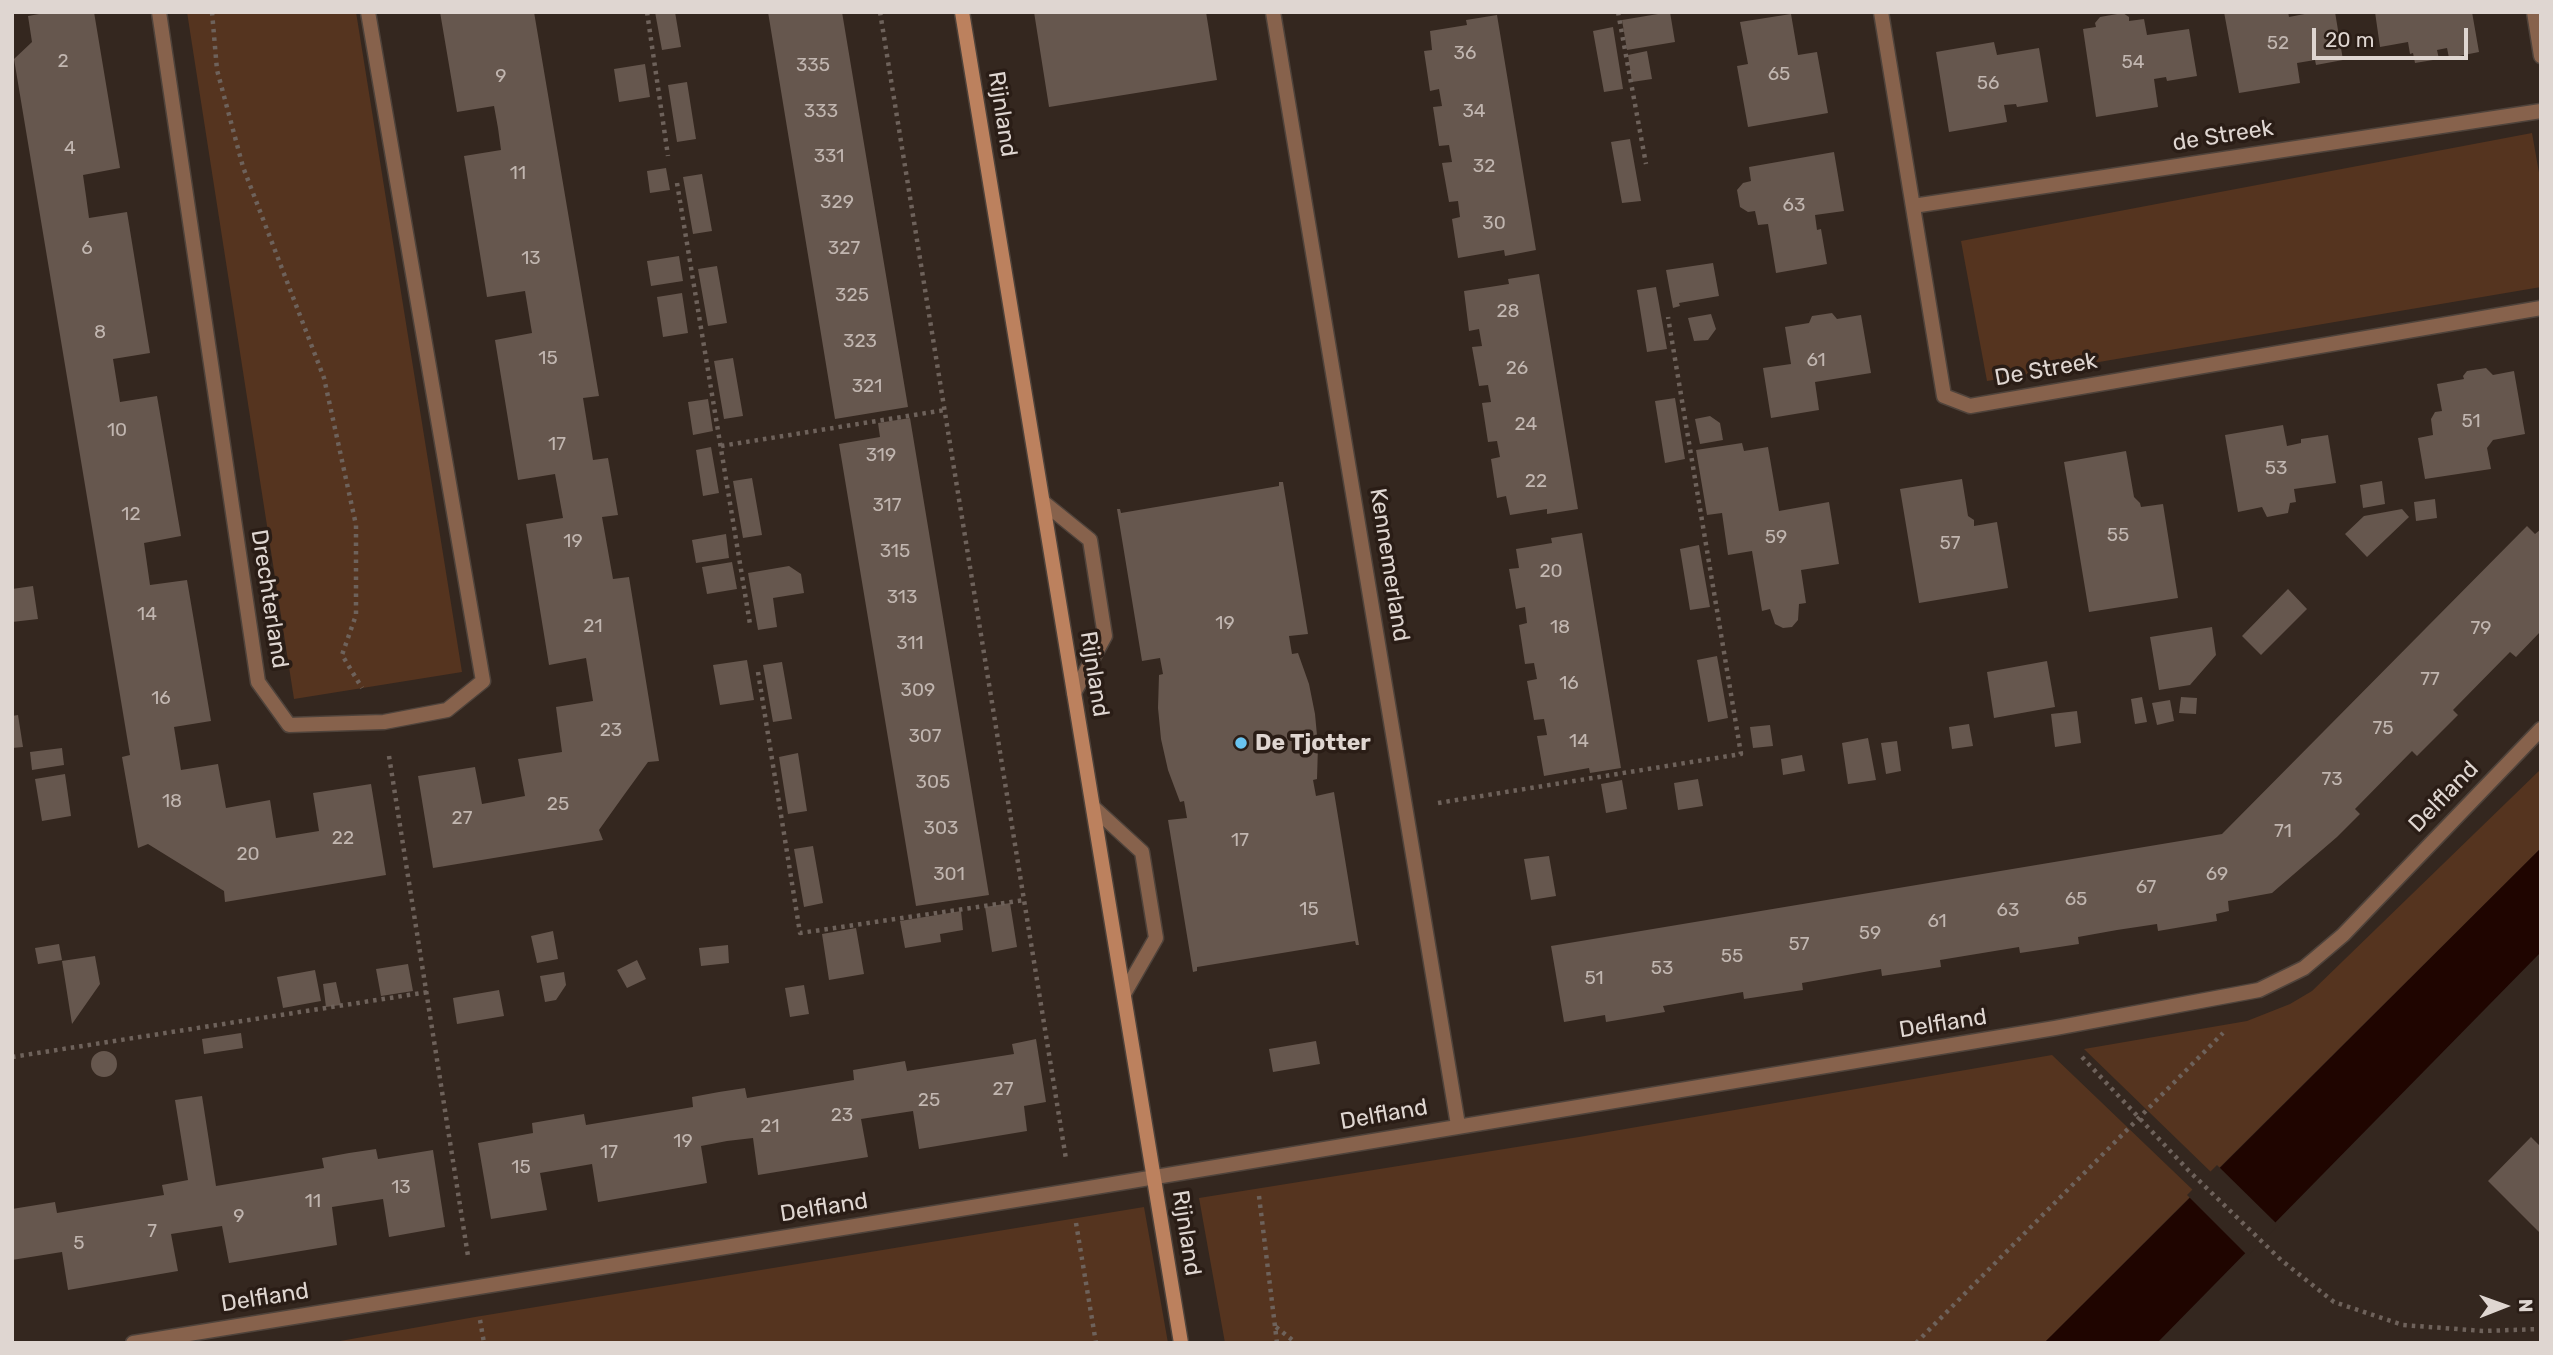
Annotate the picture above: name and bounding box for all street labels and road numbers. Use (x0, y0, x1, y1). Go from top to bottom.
street label: Rijnland (982, 69, 1022, 159)
street label: de Streek (2171, 114, 2275, 158)
street label: De Streek (1992, 347, 2100, 393)
street label: Kennemerland (1363, 486, 1415, 644)
street label: Drechterland (244, 528, 294, 670)
street label: Rijnland (1074, 629, 1114, 719)
street label: Delfland (2403, 756, 2485, 838)
street label: Delfland (1897, 1003, 1989, 1045)
street label: Delfland (1338, 1094, 1430, 1136)
street label: Delfland (778, 1187, 870, 1229)
street label: Rijnland (1166, 1188, 1206, 1278)
street label: Delfland (219, 1277, 311, 1319)

